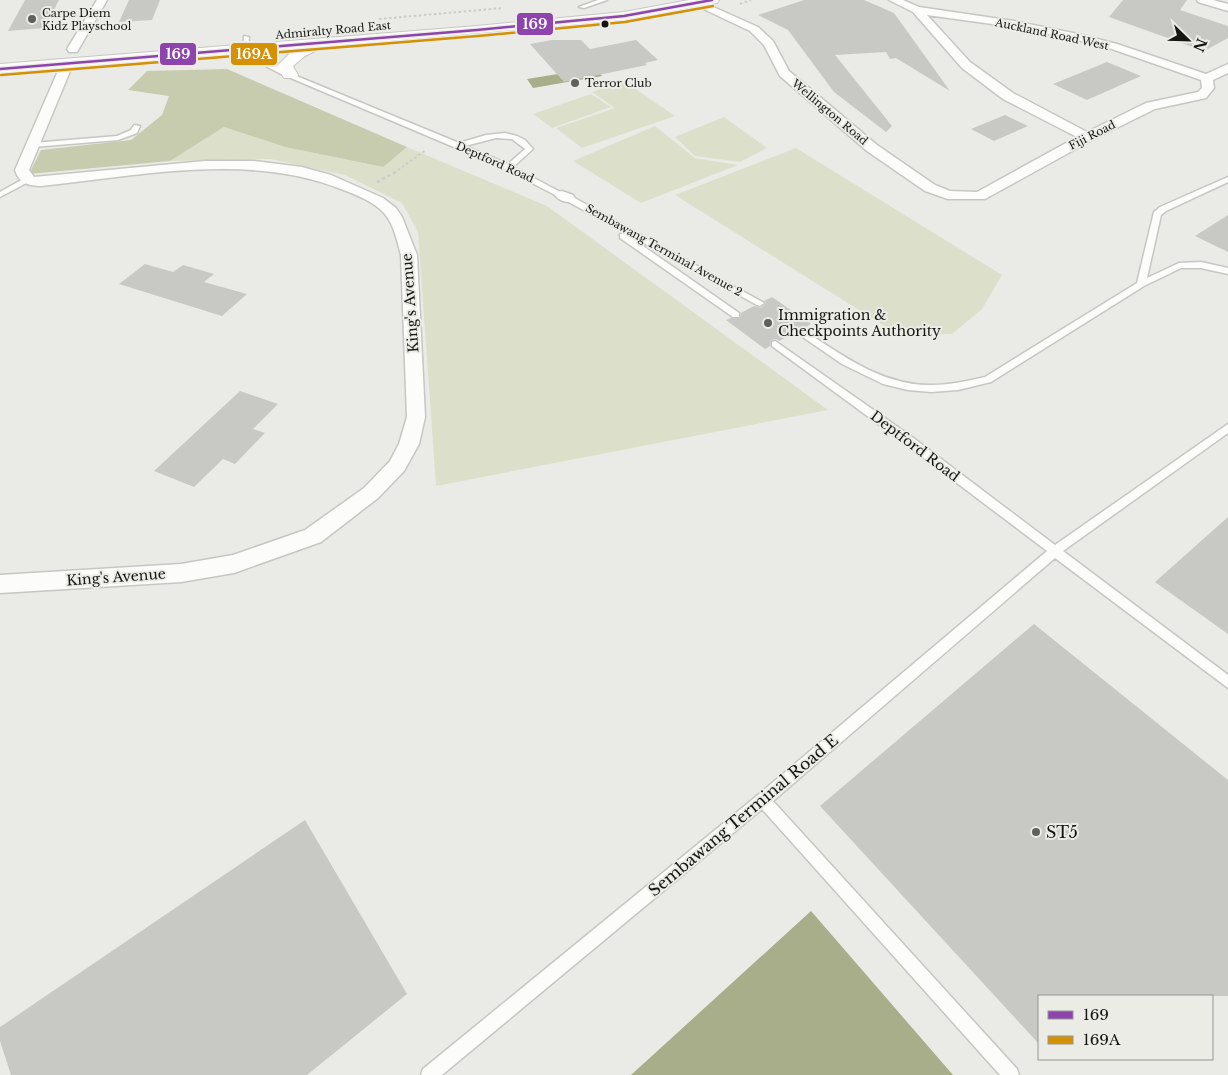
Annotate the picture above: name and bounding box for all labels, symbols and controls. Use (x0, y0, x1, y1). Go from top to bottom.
place label: Carpe Diem Kidz Playschool (42, 6, 132, 33)
line badge: 169 (516, 12, 554, 36)
marker: Carpe Diem Kidz Playschool (26, 13, 38, 25)
text: 169 (523, 15, 547, 33)
street label: Auckland Road West (993, 15, 1111, 53)
north arrow (1163, 15, 1213, 65)
street label: Admiralty Road East (274, 18, 392, 42)
unlabelled marker (600, 19, 610, 29)
text: N (1189, 36, 1211, 55)
line badge: 169 (159, 42, 197, 66)
line badge: 169A (230, 42, 278, 66)
text: 169 (166, 45, 190, 63)
text: 169A (236, 45, 273, 63)
place label: Terror Club (585, 76, 652, 90)
street label: Wellington Road (788, 76, 871, 148)
marker: Terror Club (569, 77, 581, 89)
street label: Fiji Road (1066, 117, 1118, 153)
street label: Deptford Road (454, 138, 537, 186)
street label: Sembawang Terminal Avenue 2 (583, 201, 745, 299)
street label: King's Avenue (398, 253, 422, 353)
place label: Immigration & Checkpoints Authority (778, 306, 941, 340)
marker: Immigration & Checkpoints Authority (762, 317, 774, 329)
street label: Deptford Road (867, 407, 964, 486)
street label: King's Avenue (66, 565, 166, 589)
street label: Sembawang Terminal Road E (644, 730, 842, 900)
place label: ST5 (1046, 822, 1078, 842)
marker: ST5 (1030, 826, 1042, 838)
legend (1038, 995, 1213, 1060)
text: 169 (1083, 1005, 1109, 1024)
text: 169A (1083, 1030, 1121, 1049)

